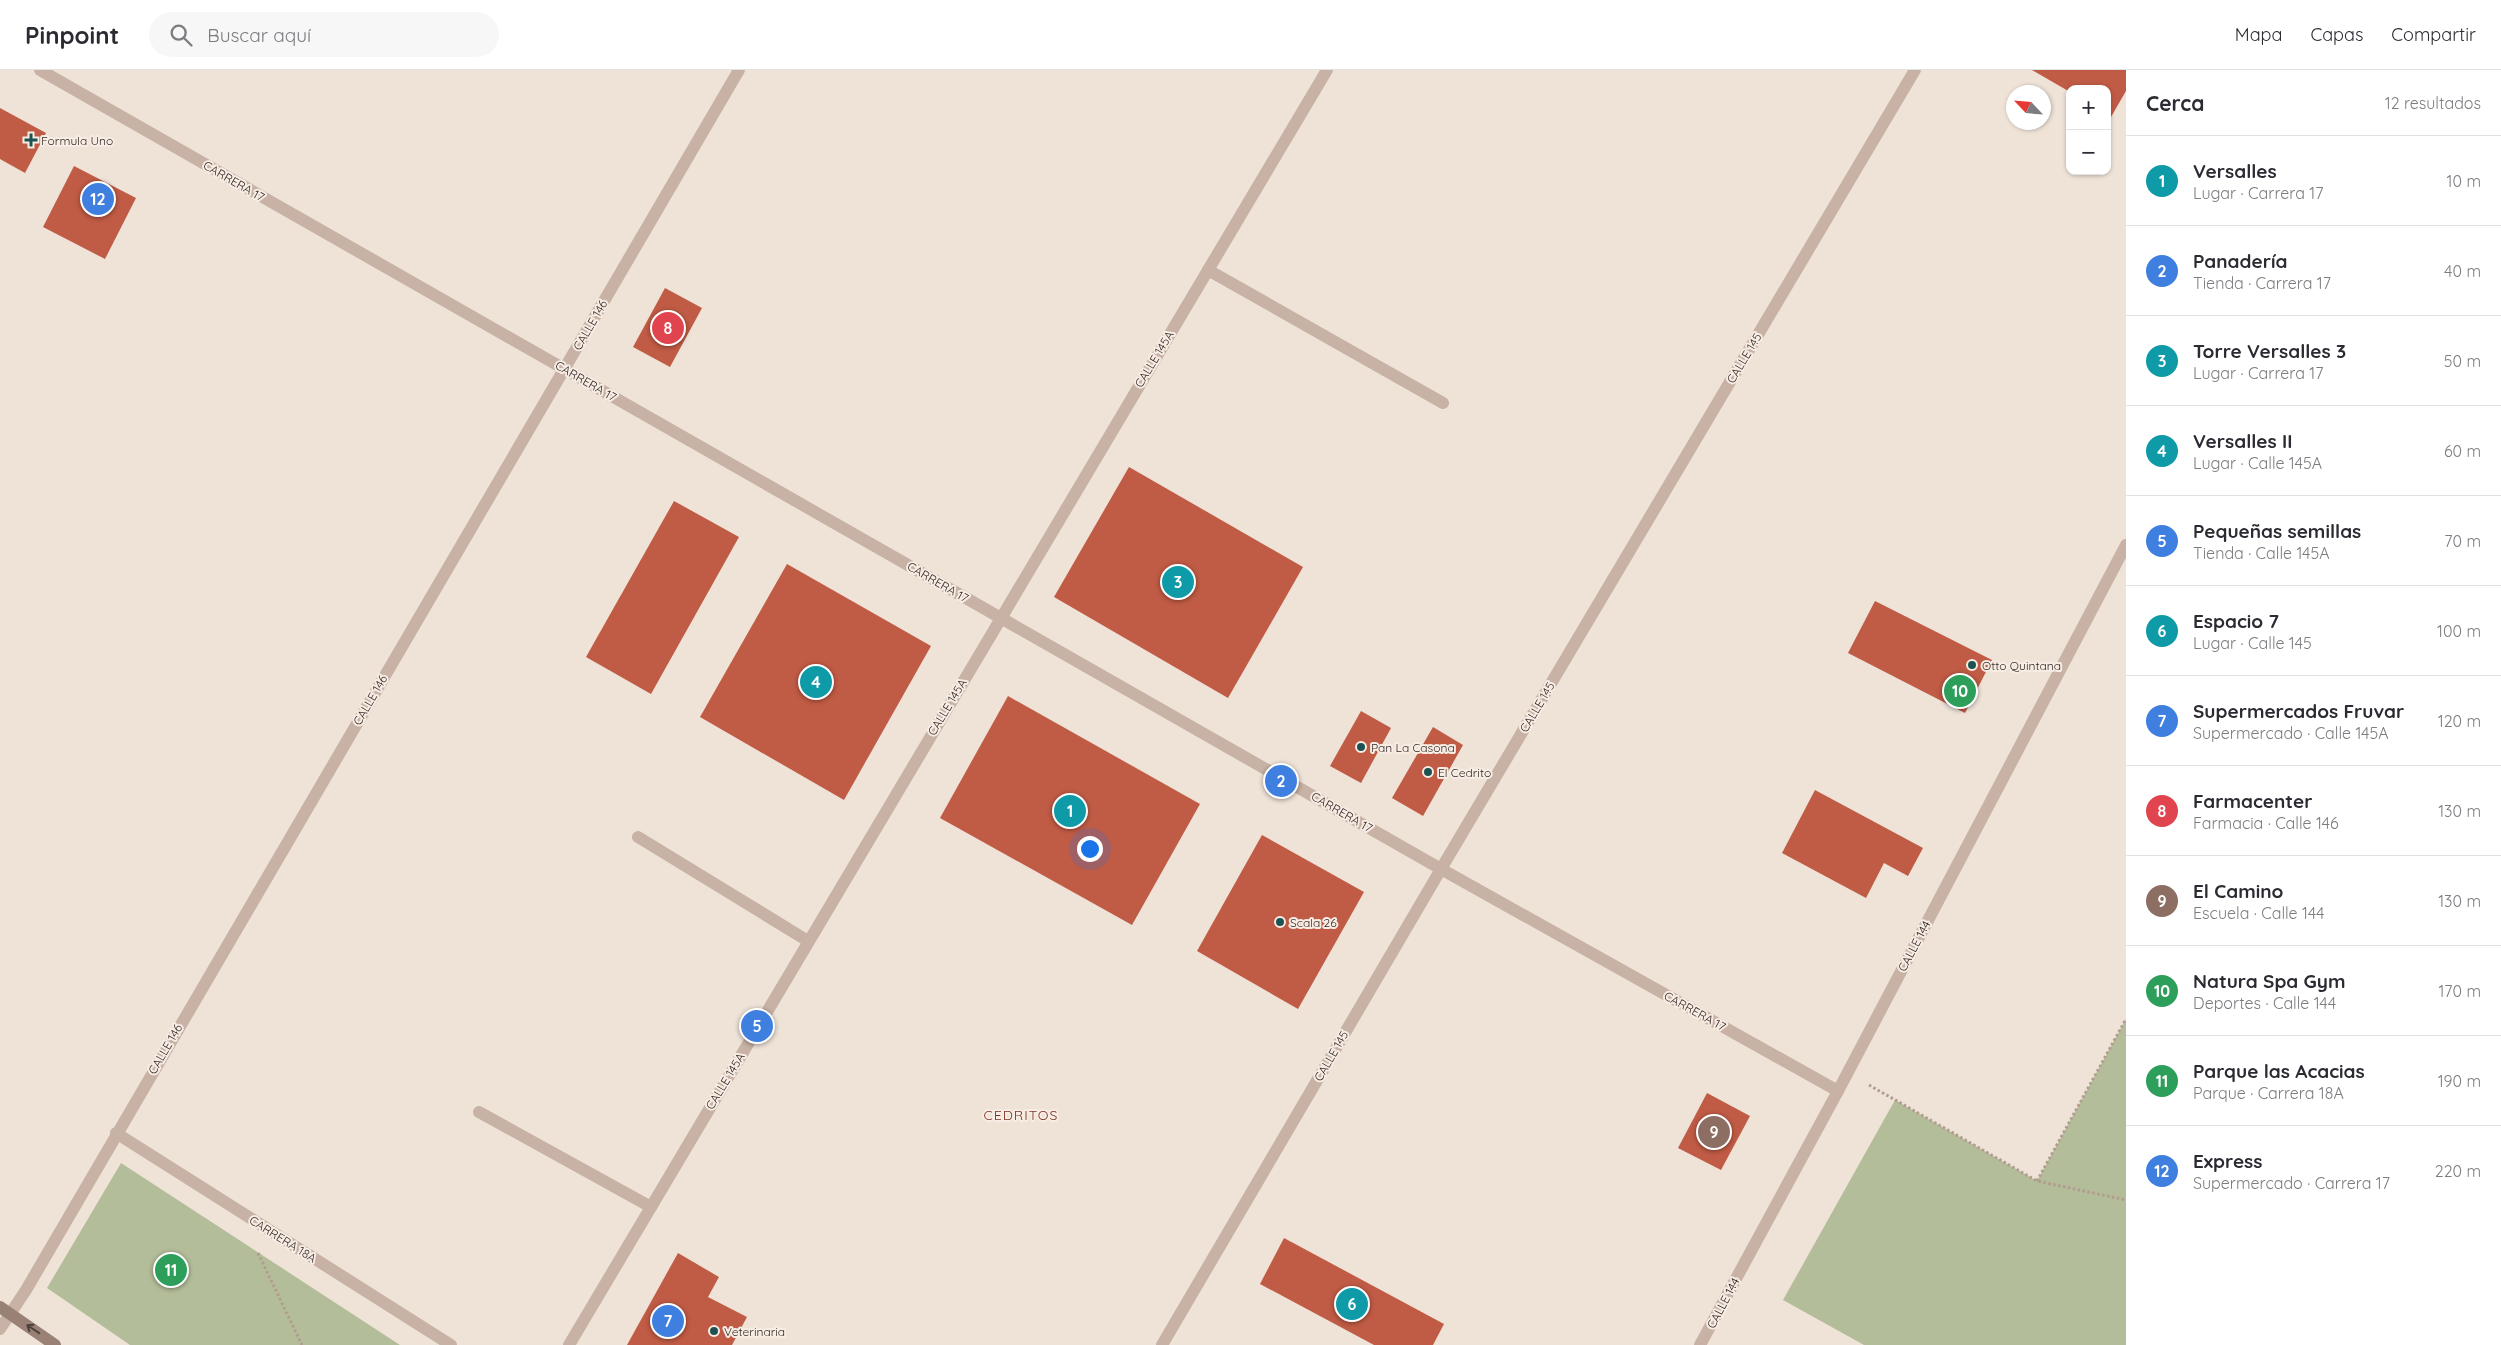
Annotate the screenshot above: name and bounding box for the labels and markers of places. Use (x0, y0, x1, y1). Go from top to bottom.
place label: Formula Uno (41, 133, 113, 148)
marker: Formula Uno (25, 134, 37, 146)
pin: 12 (82, 180, 114, 218)
pin: 8 (652, 309, 684, 347)
pin: 3 (1162, 563, 1194, 601)
place label: Otto Quintana (1982, 658, 2061, 673)
marker: Otto Quintana (1966, 659, 1978, 671)
pin: 4 (800, 663, 832, 701)
pin: 10 (1944, 672, 1976, 710)
place label: Pan La Casona (1371, 740, 1455, 755)
marker: Pan La Casona (1355, 741, 1367, 753)
pin: 2 (1265, 762, 1297, 800)
place label: El Cedrito (1438, 765, 1491, 780)
marker: El Cedrito (1422, 766, 1434, 778)
pin: 1 (1054, 792, 1086, 830)
place label: Scala 26 (1290, 915, 1337, 930)
marker: Scala 26 (1274, 916, 1286, 928)
pin: 5 (741, 1007, 773, 1045)
pin: 9 (1698, 1113, 1730, 1151)
pin: 11 (155, 1251, 187, 1289)
pin: 6 (1336, 1285, 1368, 1323)
pin: 7 (652, 1302, 684, 1340)
place label: Veterinaria (724, 1324, 785, 1339)
marker: Veterinaria (708, 1325, 720, 1337)

